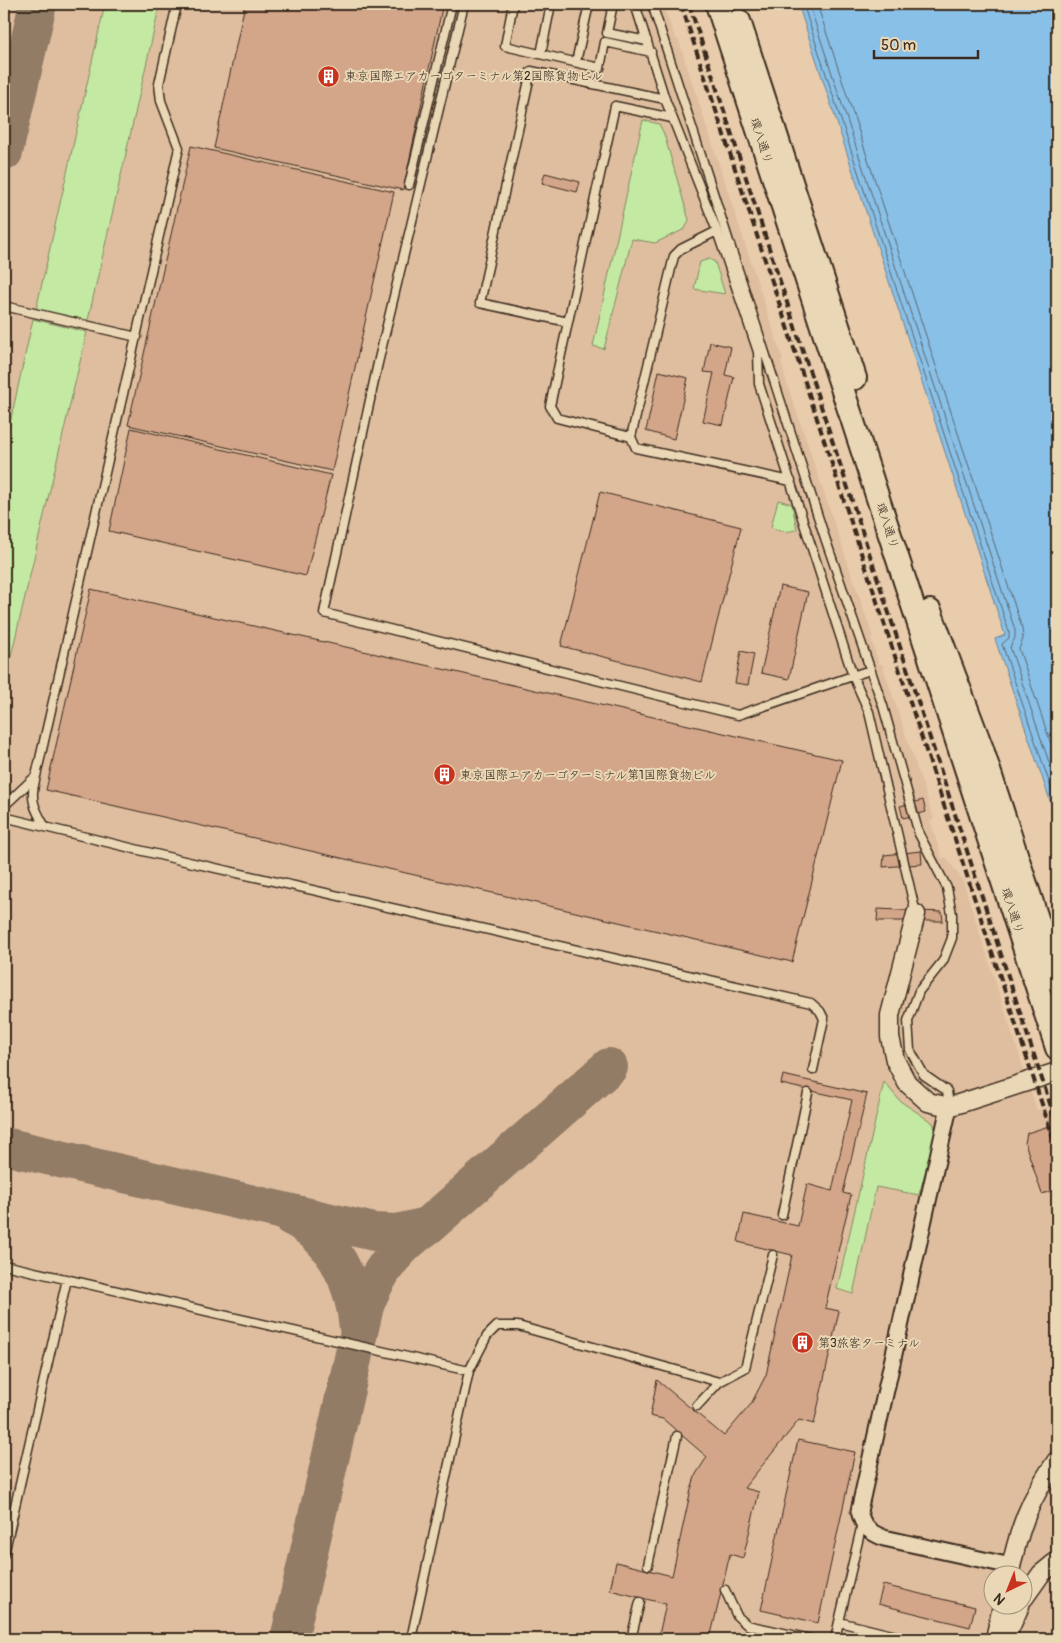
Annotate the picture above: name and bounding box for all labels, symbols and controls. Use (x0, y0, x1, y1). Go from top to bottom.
scale bar (874, 28, 977, 60)
text: 50 m (881, 36, 916, 55)
building icon: 東京国際エアカーゴターミナル第2国際貨物ビル (317, 64, 341, 88)
place label: 東京国際エアカーゴターミナル第2国際貨物ビル (345, 69, 603, 84)
street label: 環八通り (746, 116, 776, 166)
street label: 環八通り (872, 501, 902, 551)
building icon: 東京国際エアカーゴターミナル第1国際貨物ビル (432, 763, 456, 787)
place label: 東京国際エアカーゴターミナル第1国際貨物ビル (460, 768, 716, 783)
street label: 環八通り (997, 886, 1027, 936)
building icon: 第3旅客ターミナル (790, 1331, 814, 1355)
place label: 第3旅客ターミナル (818, 1336, 920, 1351)
north arrow (984, 1566, 1034, 1616)
text: N (990, 1590, 1009, 1609)

